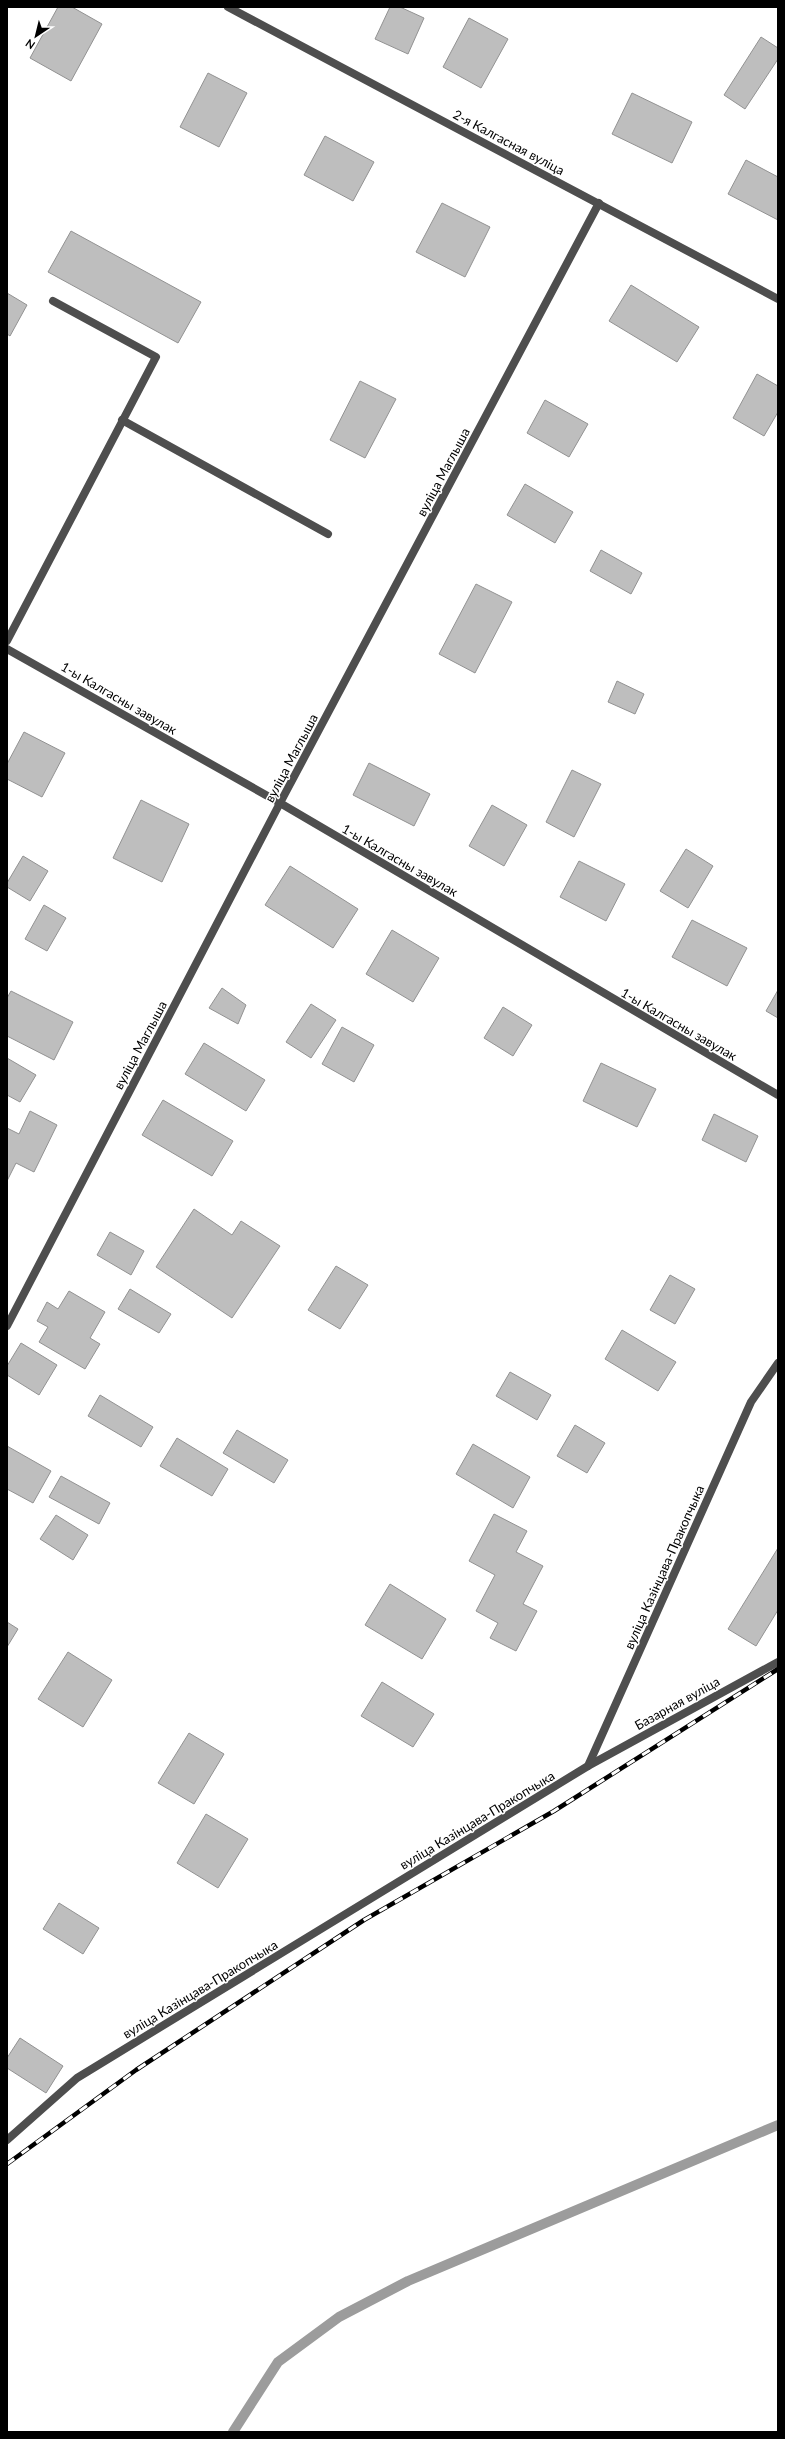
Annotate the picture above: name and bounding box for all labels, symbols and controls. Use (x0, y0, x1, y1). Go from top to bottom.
north arrow (16, 16, 56, 56)
text: N (23, 37, 37, 52)
street label: 2-я Калгасная вуліца (451, 106, 567, 178)
street label: вуліца Маглыша (413, 425, 473, 519)
street label: 1-ы Калгасны завулак (58, 658, 180, 738)
street label: вуліца Маглыша (261, 711, 321, 805)
street label: 1-ы Калгасны завулак (339, 820, 461, 900)
street label: 1-ы Калгасны завулак (618, 984, 740, 1064)
street label: вуліца Маглыша (110, 998, 170, 1092)
street label: вуліца Казінцава-Пракопчыка (621, 1483, 707, 1651)
street label: Базарная вуліца (632, 1673, 722, 1733)
street label: вуліца Казінцава-Пракопчыка (397, 1767, 557, 1873)
street label: вуліца Казінцава-Пракопчыка (120, 1936, 280, 2042)

